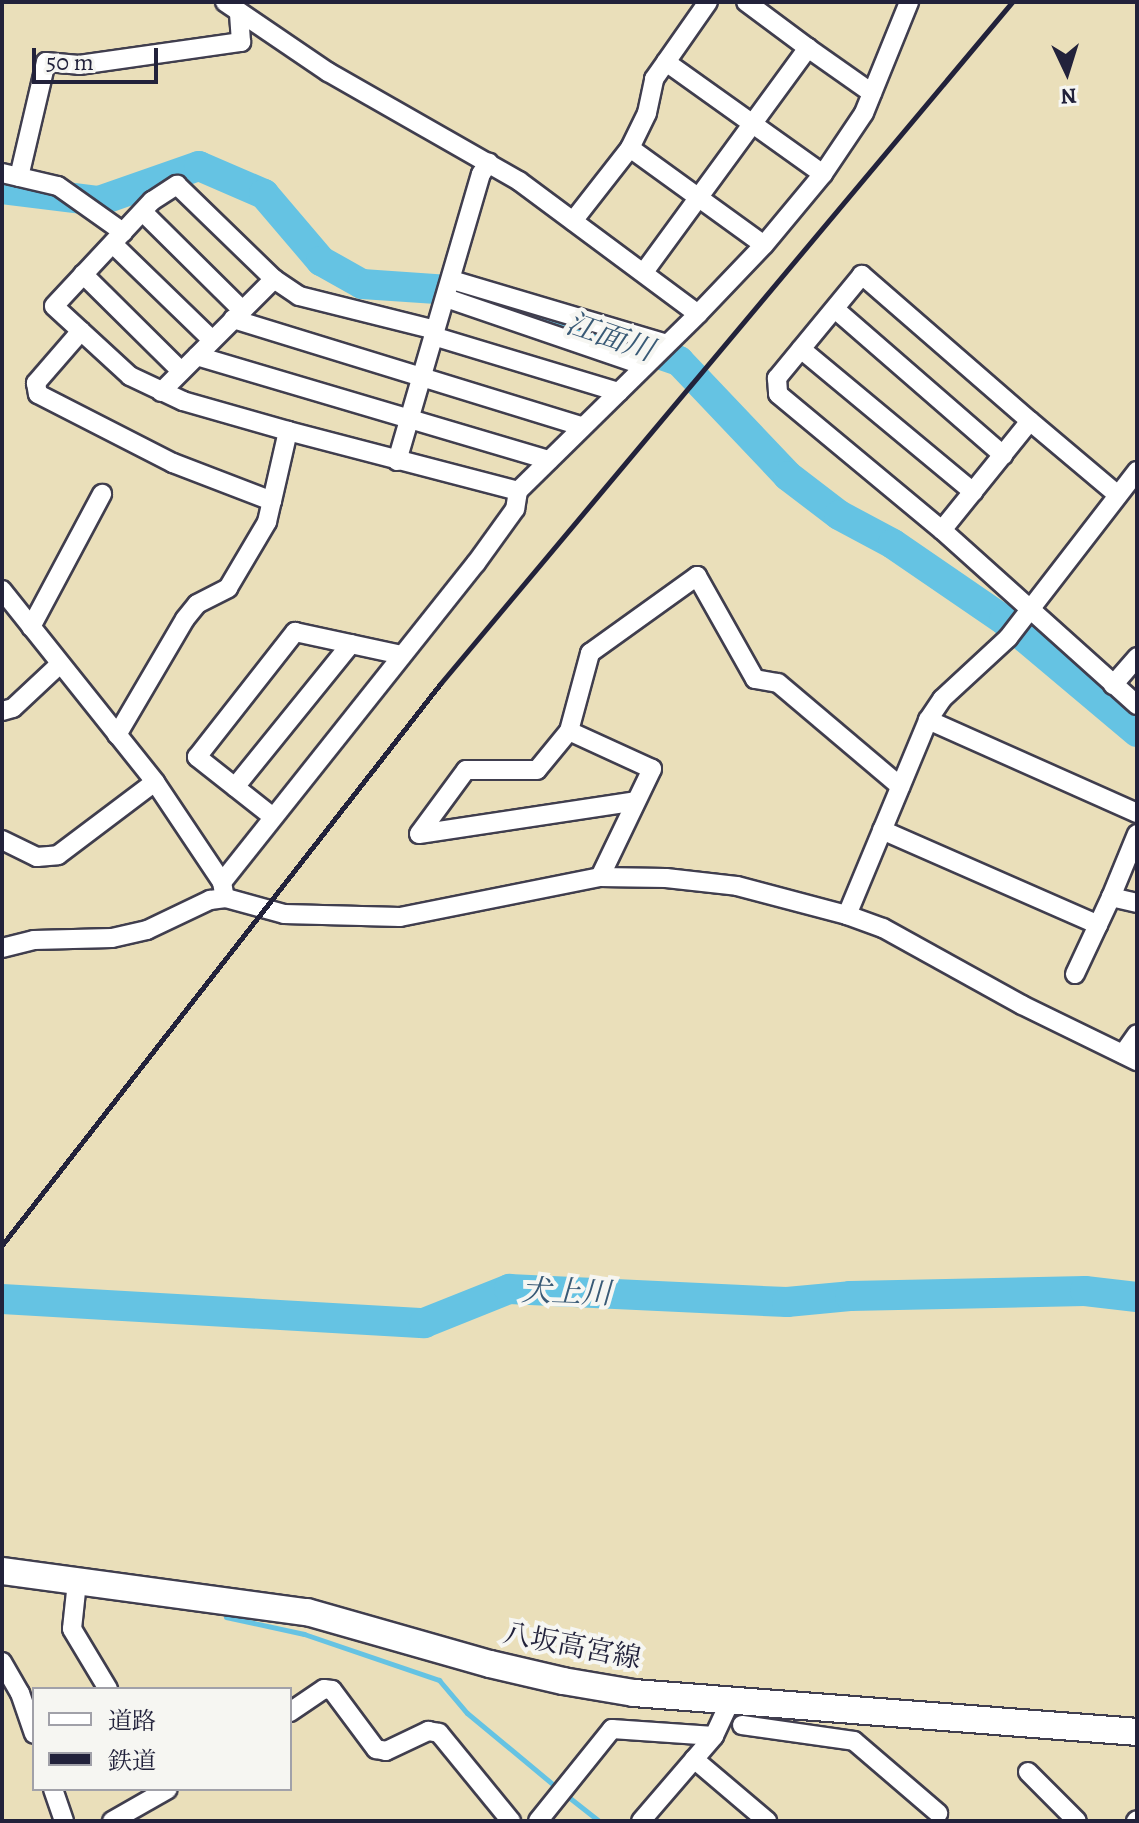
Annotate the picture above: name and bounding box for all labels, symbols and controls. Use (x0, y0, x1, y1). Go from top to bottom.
scale bar (36, 32, 162, 82)
north arrow (1027, 32, 1107, 112)
text: 50 m (46, 46, 94, 78)
text: N (1060, 80, 1078, 111)
water label: 江面川 (562, 305, 658, 369)
water label: 犬上川 (520, 1272, 612, 1312)
street label: 八坂高宮線 (500, 1616, 644, 1676)
legend (32, 1687, 292, 1791)
text: 道路 (108, 1705, 156, 1737)
text: 鉄道 (108, 1745, 156, 1777)

